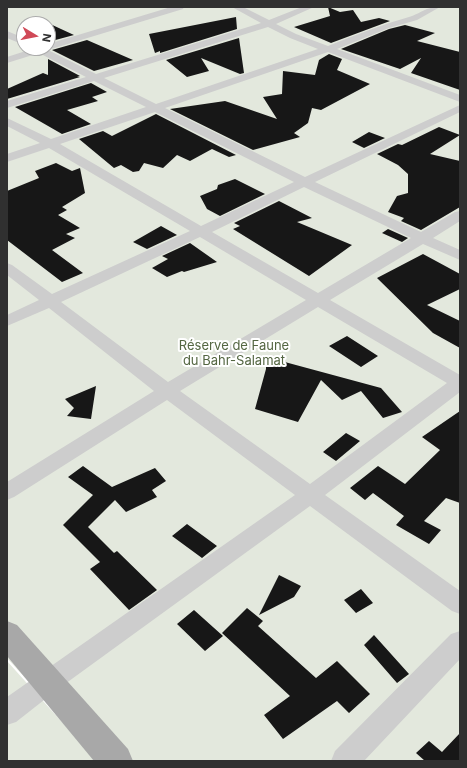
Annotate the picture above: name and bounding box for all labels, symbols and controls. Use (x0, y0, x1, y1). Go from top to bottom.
north arrow (16, 16, 56, 56)
text: N (39, 33, 54, 43)
park label: Réserve de Faune du Bahr-Salamat (179, 338, 289, 369)

